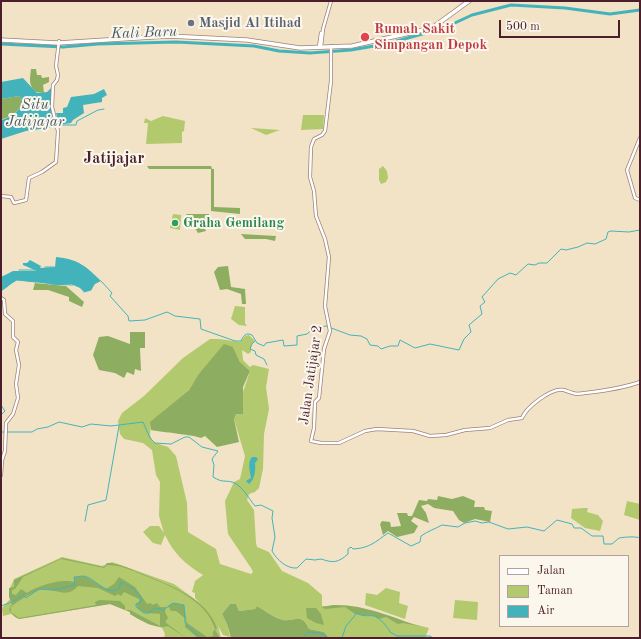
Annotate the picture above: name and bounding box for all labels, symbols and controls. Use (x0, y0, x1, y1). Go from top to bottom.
scale bar (501, 12, 622, 38)
place label: Masjid Al Itihad (199, 15, 301, 31)
marker: Masjid Al Itihad (186, 18, 196, 28)
place label: Rumah Sakit Simpangan Depok (374, 21, 487, 54)
text: 500 m (506, 21, 540, 33)
water label: Kali Baru (111, 23, 177, 43)
marker: Rumah Sakit Simpangan Depok (359, 31, 371, 43)
water label: Situ Jatijajar (6, 96, 64, 131)
district label: Jatijajar (84, 149, 144, 169)
place label: Graha Gemilang (183, 215, 284, 231)
marker: Graha Gemilang (170, 218, 180, 228)
street label: Jalan Jatijajar 2 (296, 324, 326, 426)
legend (499, 555, 629, 627)
text: Jalan (537, 565, 565, 577)
text: Taman (537, 585, 573, 597)
text: Air (537, 605, 554, 617)

